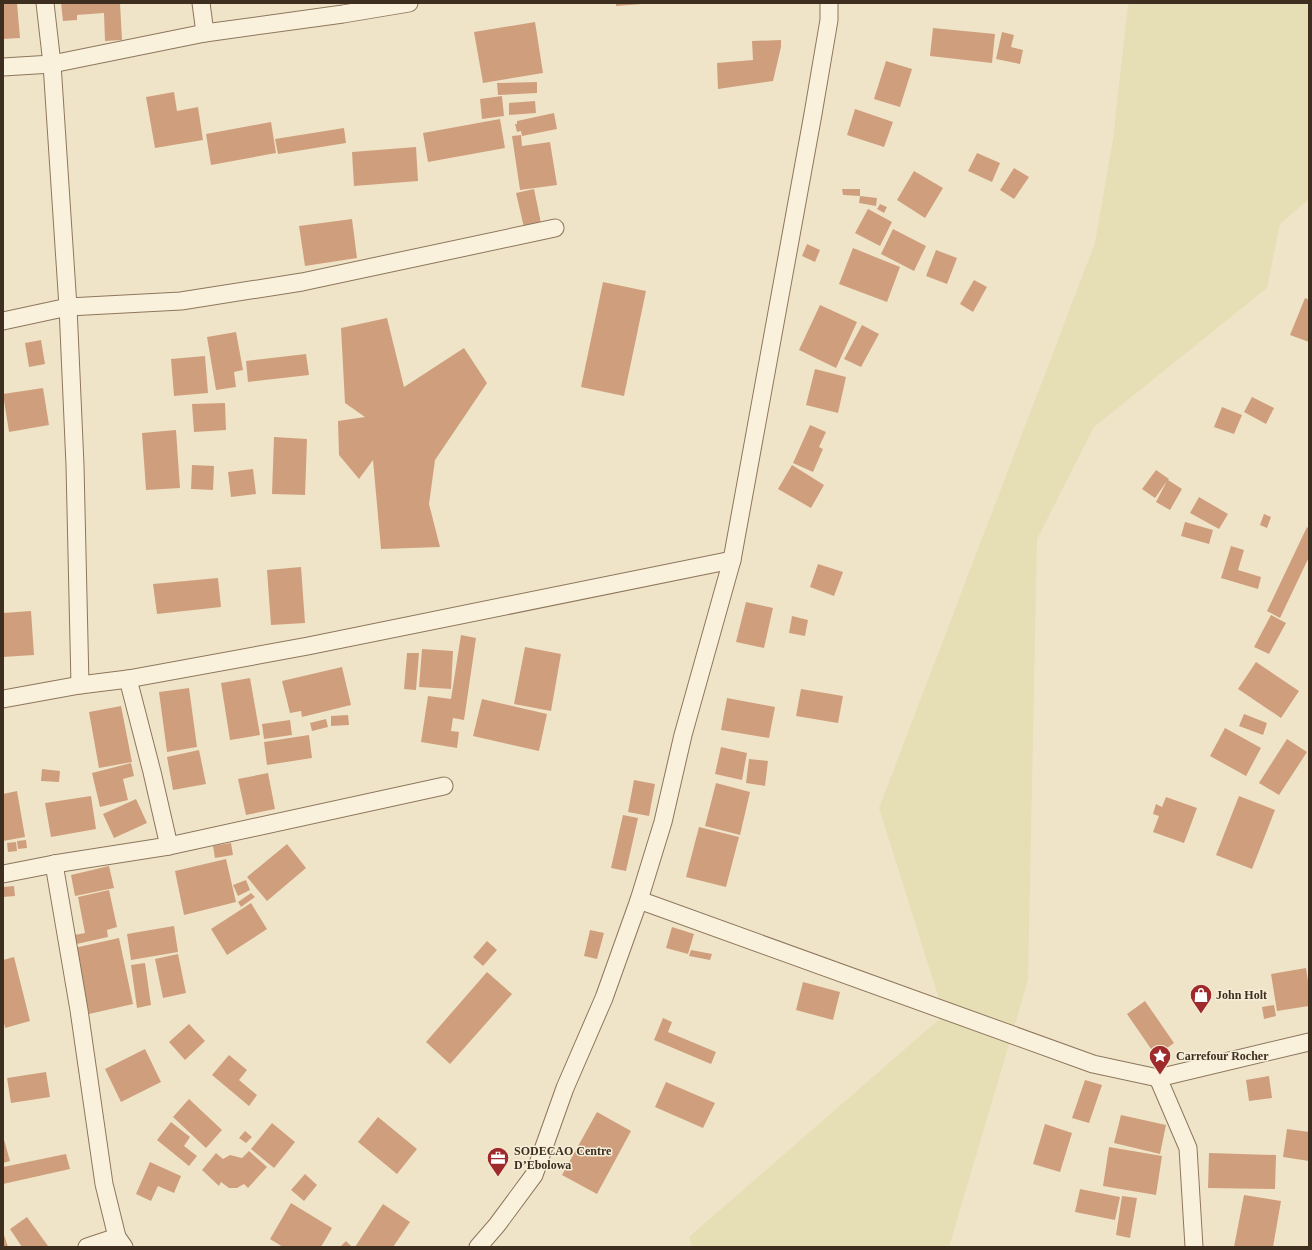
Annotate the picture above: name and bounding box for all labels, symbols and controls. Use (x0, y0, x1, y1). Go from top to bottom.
shop icon: John Holt (1188, 982, 1214, 1015)
place label: John Holt (1216, 988, 1267, 1002)
place icon: Carrefour Rocher (1147, 1043, 1173, 1076)
place label: Carrefour Rocher (1176, 1049, 1269, 1063)
place label: SODECAO Centre D’Ebolowa (514, 1144, 612, 1172)
office icon: SODECAO Centre D’Ebolowa (485, 1145, 511, 1178)

